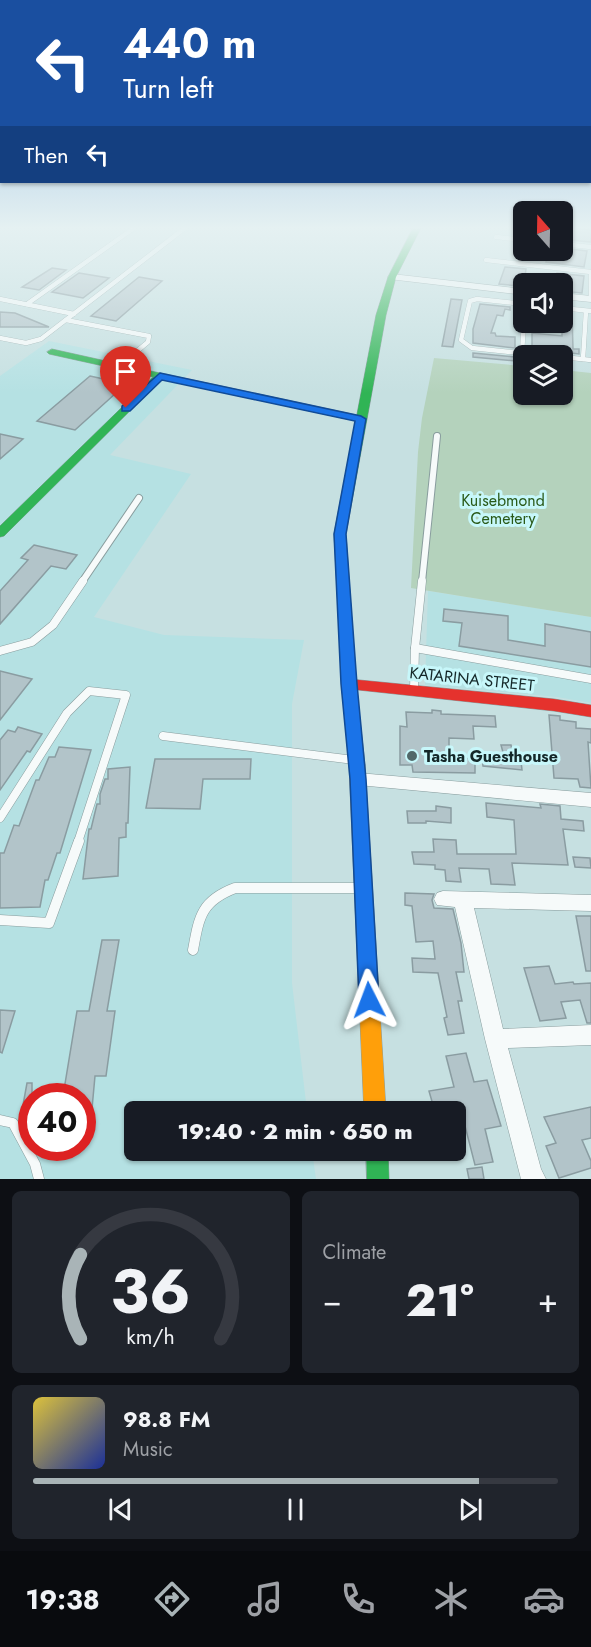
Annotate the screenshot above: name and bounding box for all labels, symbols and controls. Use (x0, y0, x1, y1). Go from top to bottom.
text: 440 m (123, 13, 256, 74)
icon: left (24, 24, 102, 102)
text: Turn left (123, 69, 213, 108)
icon: left (81, 138, 114, 171)
text: Then (24, 139, 69, 171)
north arrow (513, 201, 573, 261)
map controls (513, 201, 573, 405)
button: sound (513, 273, 573, 333)
button: layers (513, 345, 573, 405)
pin (100, 346, 151, 408)
icon: arrive (109, 355, 142, 388)
park label: Kuisebmond Cemetery (461, 489, 545, 530)
street label: KATARINA STREET (408, 661, 536, 697)
place label: Tasha Guesthouse (424, 745, 558, 768)
marker: Tasha Guesthouse (405, 749, 419, 763)
position arrow (337, 968, 401, 1032)
speed limit sign: 40 (18, 1083, 96, 1161)
text: 19:40 · 2 min · 650 m (177, 1115, 413, 1147)
text: Climate (323, 1238, 386, 1267)
text: 36 (111, 1246, 191, 1336)
text: 21° (406, 1268, 474, 1333)
text: − (323, 1277, 342, 1324)
text: + (538, 1277, 558, 1324)
text: km/h (127, 1321, 175, 1352)
text: 98.8 FM (123, 1403, 210, 1435)
text: Music (123, 1435, 173, 1464)
icon: previous (104, 1493, 137, 1526)
icon: pause (279, 1493, 312, 1526)
icon: next (454, 1493, 487, 1526)
icon: directions (151, 1578, 193, 1620)
icon: music (244, 1578, 286, 1620)
icon: phone (337, 1578, 379, 1620)
icon: climate (430, 1578, 472, 1620)
icon: car (523, 1578, 565, 1620)
text: 19:38 (26, 1580, 100, 1619)

